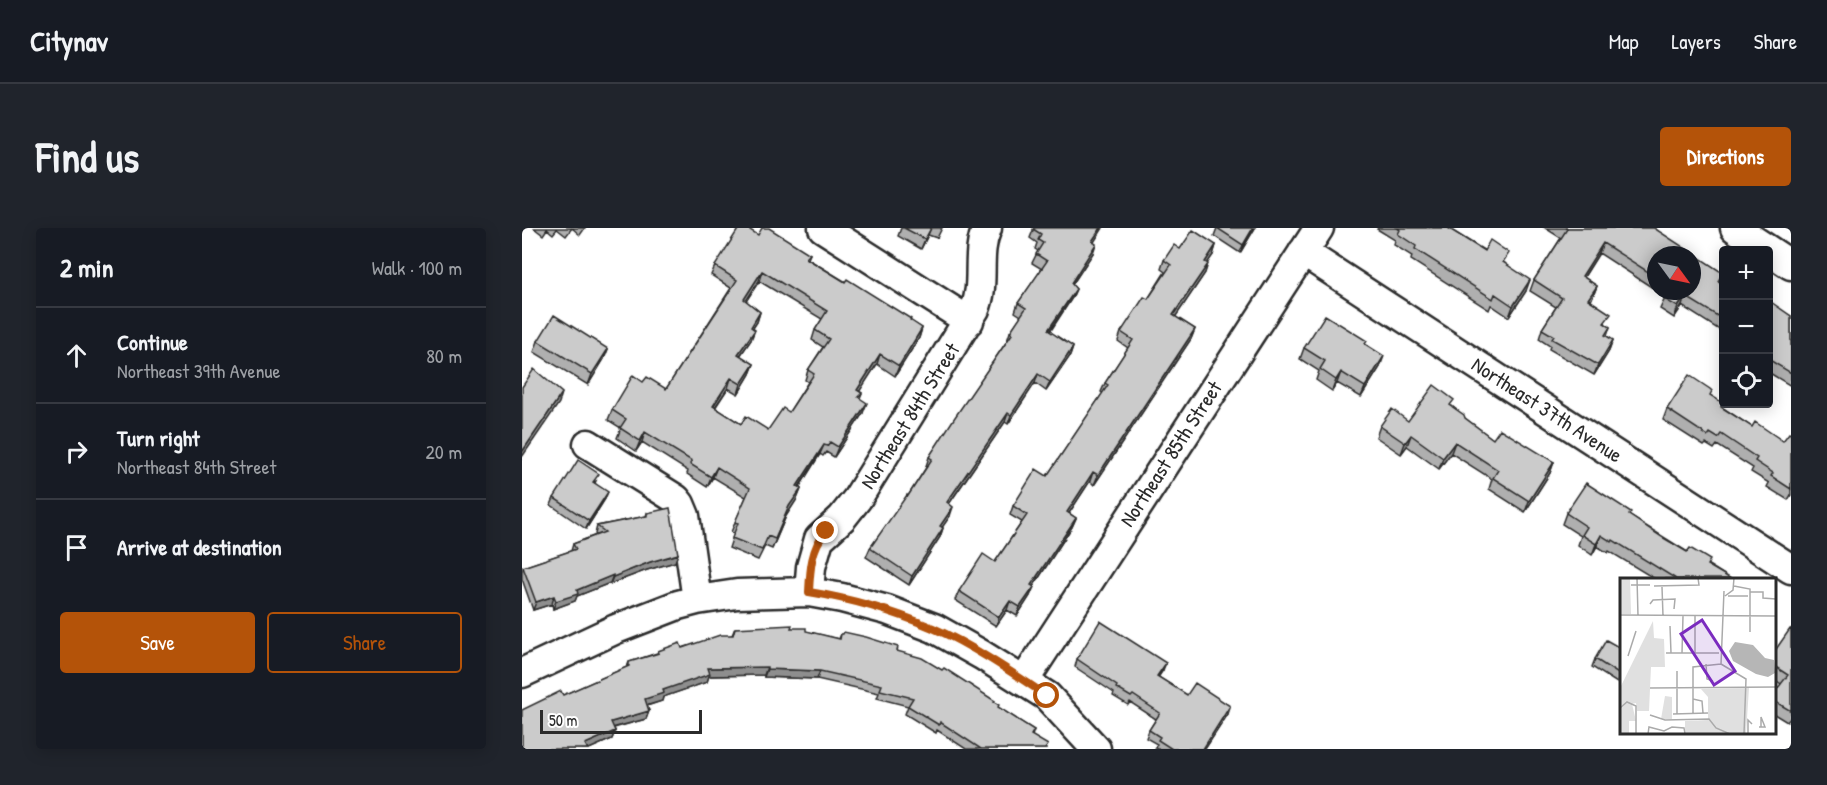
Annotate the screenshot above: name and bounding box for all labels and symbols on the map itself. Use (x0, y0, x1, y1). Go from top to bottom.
north arrow (1647, 246, 1701, 300)
street label: Northeast 84th Street (853, 336, 967, 494)
street label: Northeast 37th Avenue (1466, 350, 1628, 469)
street label: Northeast 85th Street (1113, 375, 1229, 532)
route end (812, 517, 838, 543)
inset map (1620, 578, 1776, 734)
route start (1033, 682, 1059, 708)
scale bar (540, 707, 702, 735)

